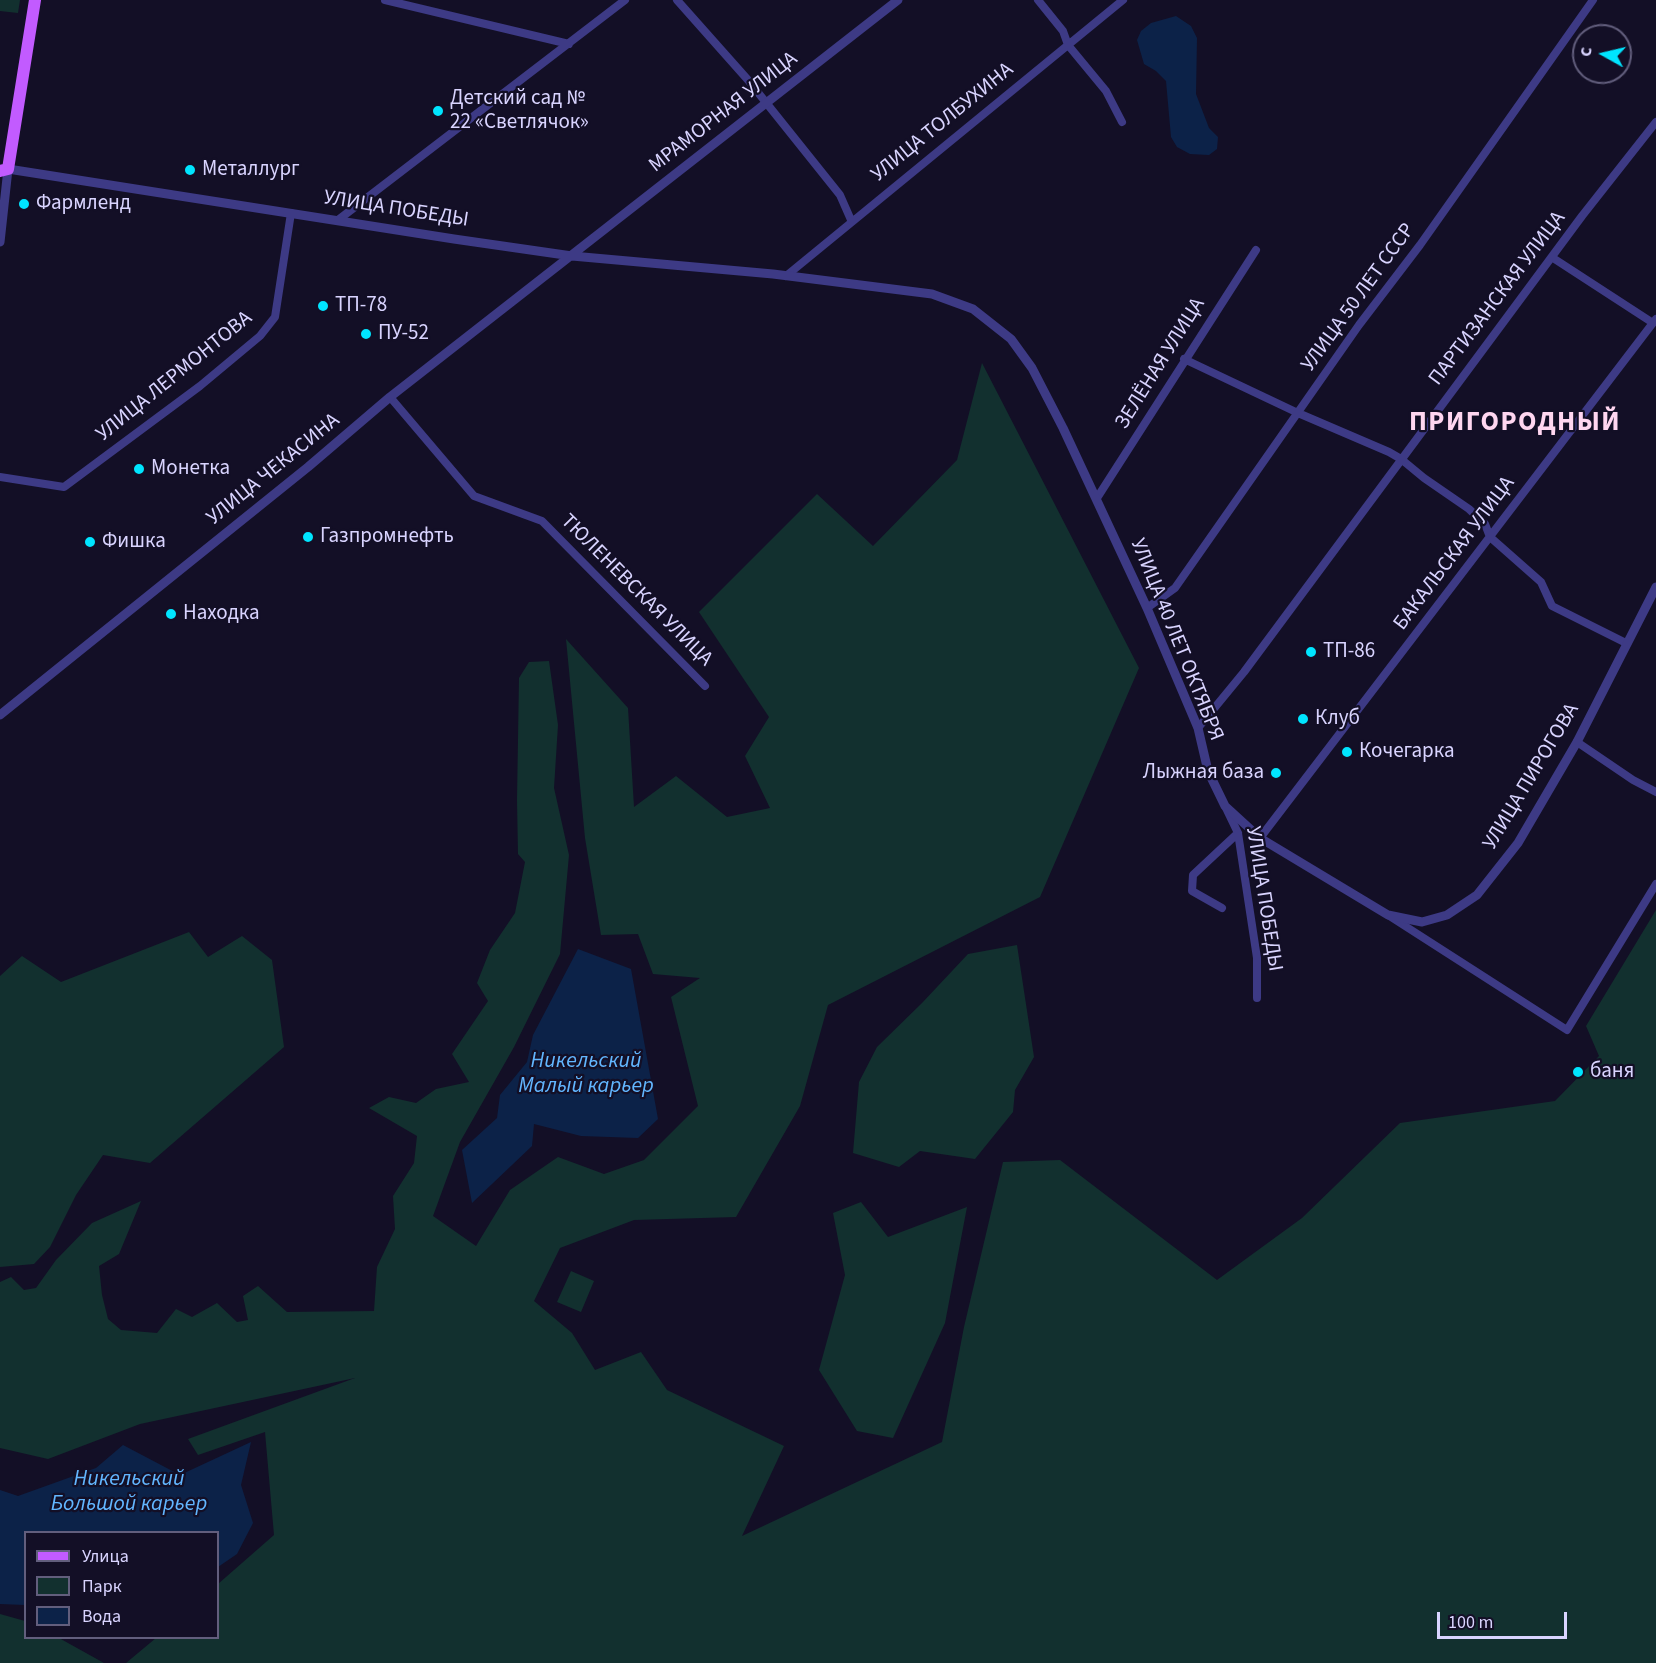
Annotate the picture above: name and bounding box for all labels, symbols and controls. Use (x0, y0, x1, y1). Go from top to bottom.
north arrow (1572, 24, 1632, 84)
text: С (1575, 46, 1598, 58)
street label: МРАМОРНАЯ УЛИЦА (645, 47, 803, 179)
street label: УЛИЦА ТОЛБУХИНА (867, 58, 1019, 188)
place label: Детский сад № 22 «Светлячок» (450, 86, 589, 136)
marker: Детский сад № 22 «Светлячок» (431, 104, 445, 118)
place label: Металлург (202, 157, 300, 183)
marker: Металлург (183, 163, 197, 177)
street label: УЛИЦА ПОБЕДЫ (322, 186, 470, 234)
place label: Фармленд (36, 191, 131, 217)
marker: Фармленд (17, 197, 31, 211)
street label: ПАРТИЗАНСКАЯ УЛИЦА (1424, 207, 1572, 391)
street label: УЛИЦА 50 ЛЕТ СССР (1297, 219, 1421, 377)
place label: ТП-78 (335, 293, 387, 319)
street label: ЗЕЛЁНАЯ УЛИЦА (1111, 294, 1211, 434)
marker: ТП-78 (316, 299, 330, 313)
street label: УЛИЦА ЛЕРМОНТОВА (92, 306, 258, 448)
place label: ПУ-52 (378, 321, 429, 347)
marker: ПУ-52 (359, 327, 373, 341)
district label: ПРИГОРОДНЫЙ (1409, 408, 1621, 440)
street label: УЛИЦА ЧЕКАСИНА (203, 409, 345, 531)
place label: Монетка (151, 456, 230, 482)
marker: Монетка (132, 462, 146, 476)
street label: БАКАЛЬСКАЯ УЛИЦА (1389, 472, 1521, 636)
street label: ТЮЛЕНЕВСКАЯ УЛИЦА (555, 510, 717, 672)
place label: Газпромнефть (320, 524, 454, 550)
place label: Фишка (102, 529, 166, 555)
marker: Газпромнефть (301, 530, 315, 544)
marker: Фишка (83, 535, 97, 549)
street label: УЛИЦА 40 ЛЕТ ОКТЯБРЯ (1124, 535, 1228, 745)
place label: Находка (183, 601, 260, 627)
marker: Находка (164, 607, 178, 621)
place label: ТП-86 (1323, 639, 1375, 665)
marker: ТП-86 (1304, 645, 1318, 659)
street label: УЛИЦА ПИРОГОВА (1478, 699, 1586, 855)
place label: Клуб (1315, 706, 1360, 732)
marker: Клуб (1296, 712, 1310, 726)
place label: Кочегарка (1359, 739, 1454, 765)
marker: Кочегарка (1340, 745, 1354, 759)
place label: Лыжная база (1143, 760, 1264, 786)
marker: Лыжная база (1269, 766, 1283, 780)
street label: УЛИЦА ПОБЕДЫ (1239, 825, 1287, 973)
water label: Никельский Малый карьер (518, 1049, 654, 1100)
place label: баня (1590, 1059, 1634, 1085)
marker: баня (1571, 1065, 1585, 1079)
water label: Никельский Большой карьер (51, 1467, 207, 1518)
legend (24, 1531, 219, 1639)
text: Улица (82, 1544, 129, 1569)
text: Парк (82, 1574, 122, 1599)
scale bar (1440, 1600, 1570, 1638)
text: Вода (82, 1604, 121, 1629)
text: 100 m (1448, 1610, 1493, 1635)

